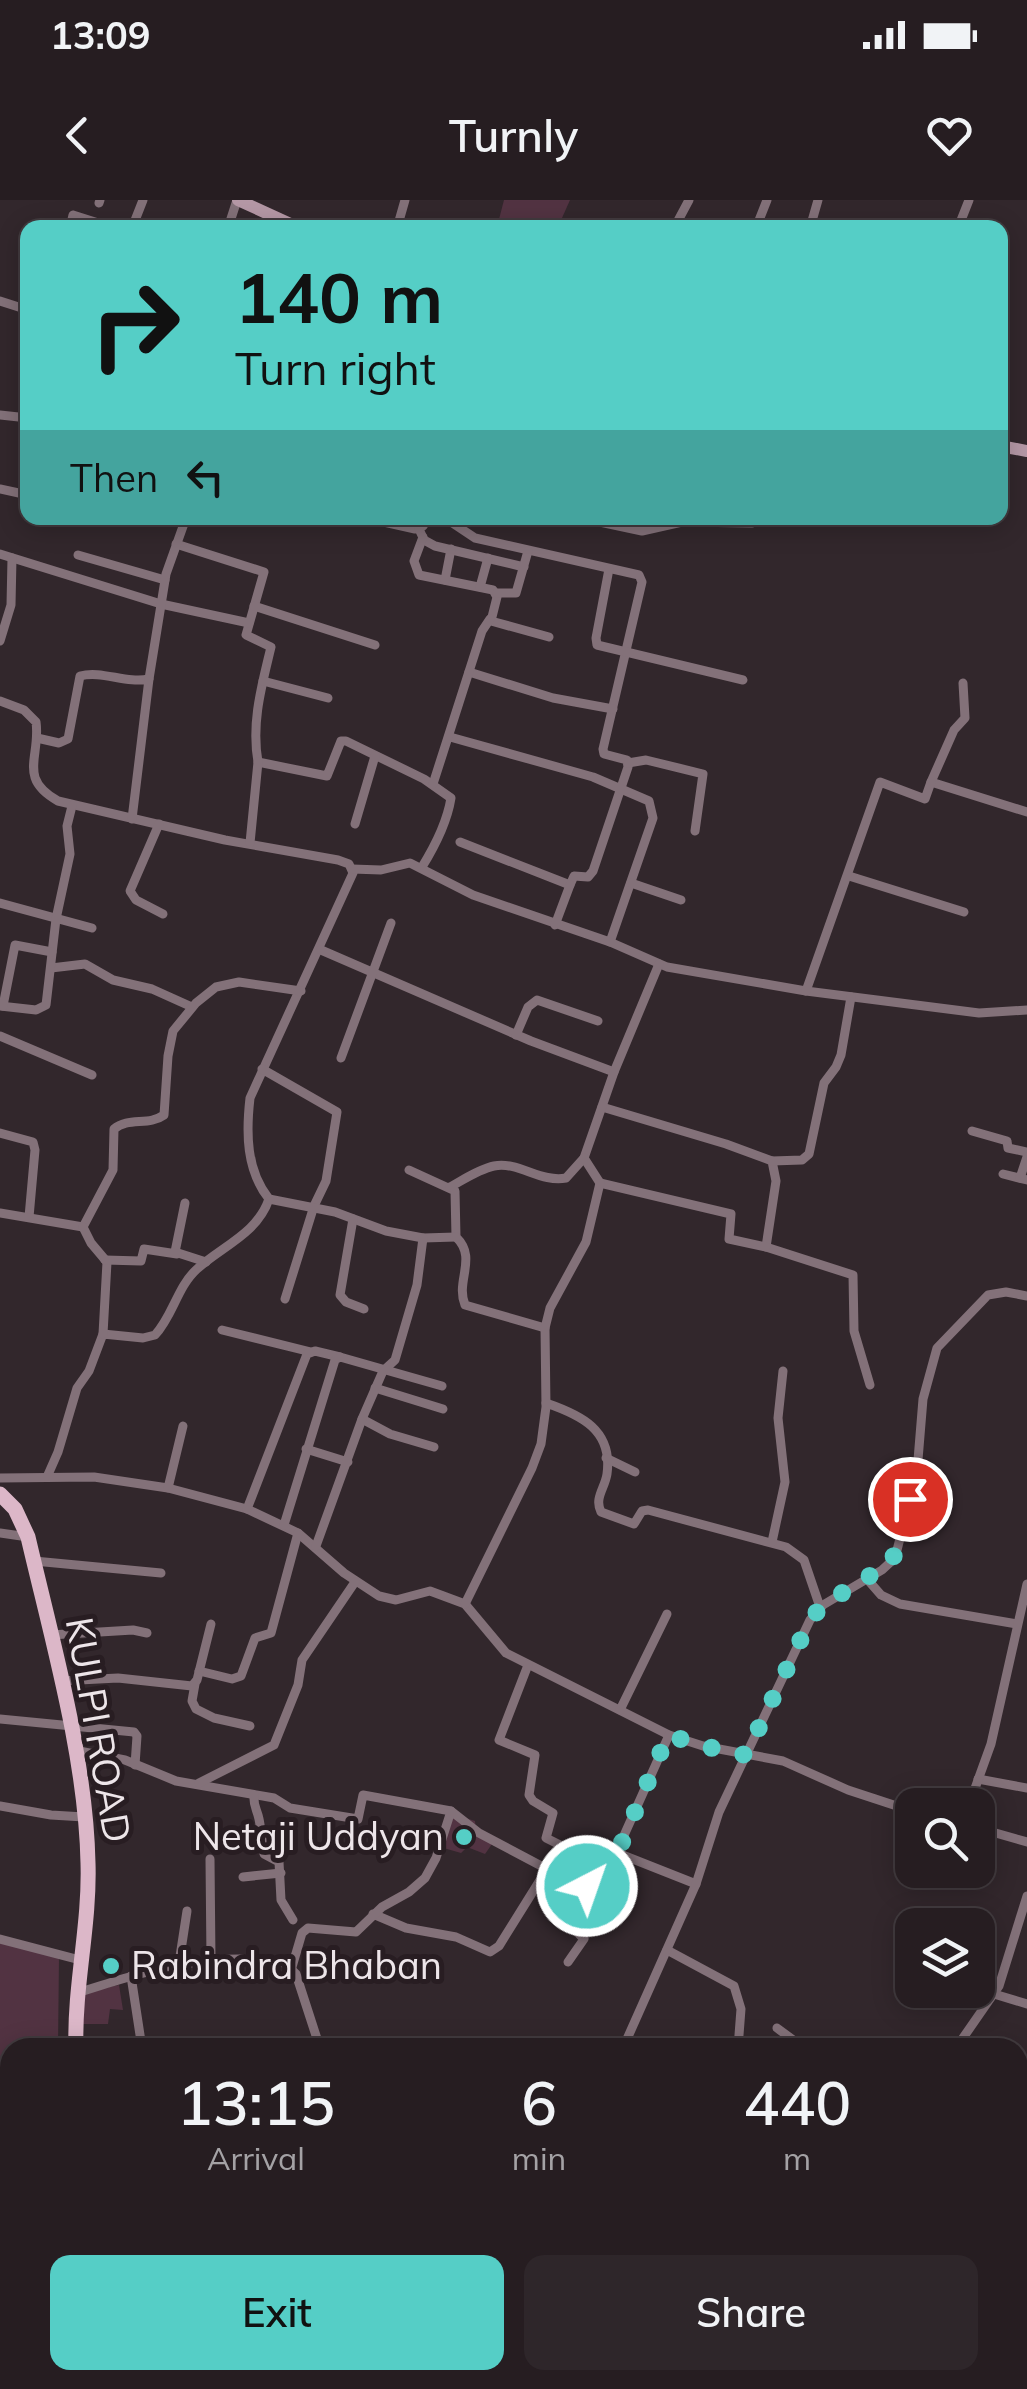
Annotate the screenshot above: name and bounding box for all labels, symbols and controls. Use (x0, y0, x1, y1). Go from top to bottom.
text: 13:09 (50, 11, 151, 59)
text: Turnly (449, 107, 578, 163)
icon: back (50, 108, 105, 163)
icon: heart (922, 108, 977, 163)
text: 140 m (235, 253, 443, 341)
icon: right (70, 260, 200, 390)
text: Turn right (235, 340, 436, 396)
icon: left (178, 450, 233, 505)
text: Then (70, 454, 158, 502)
pin (868, 1457, 953, 1542)
icon: arrive (883, 1472, 938, 1527)
street label: KULPI ROAD (56, 1613, 142, 1846)
map controls (895, 1788, 995, 2008)
button: search (895, 1788, 995, 1888)
place label: Netaji Uddyan (193, 1812, 444, 1860)
marker: Netaji Uddyan (453, 1826, 475, 1848)
position arrow (535, 1834, 639, 1938)
button: layers (895, 1908, 995, 2008)
place label: Rabindra Bhaban (131, 1941, 442, 1989)
marker: Rabindra Bhaban (100, 1955, 122, 1977)
text: 13:15 (177, 2065, 335, 2140)
text: 6 (521, 2065, 557, 2140)
text: 440 (743, 2065, 851, 2140)
text: Arrival (207, 2138, 305, 2178)
text: min (512, 2138, 566, 2178)
text: m (783, 2138, 811, 2178)
button: Exit (50, 2255, 504, 2370)
button: Share (524, 2255, 978, 2370)

